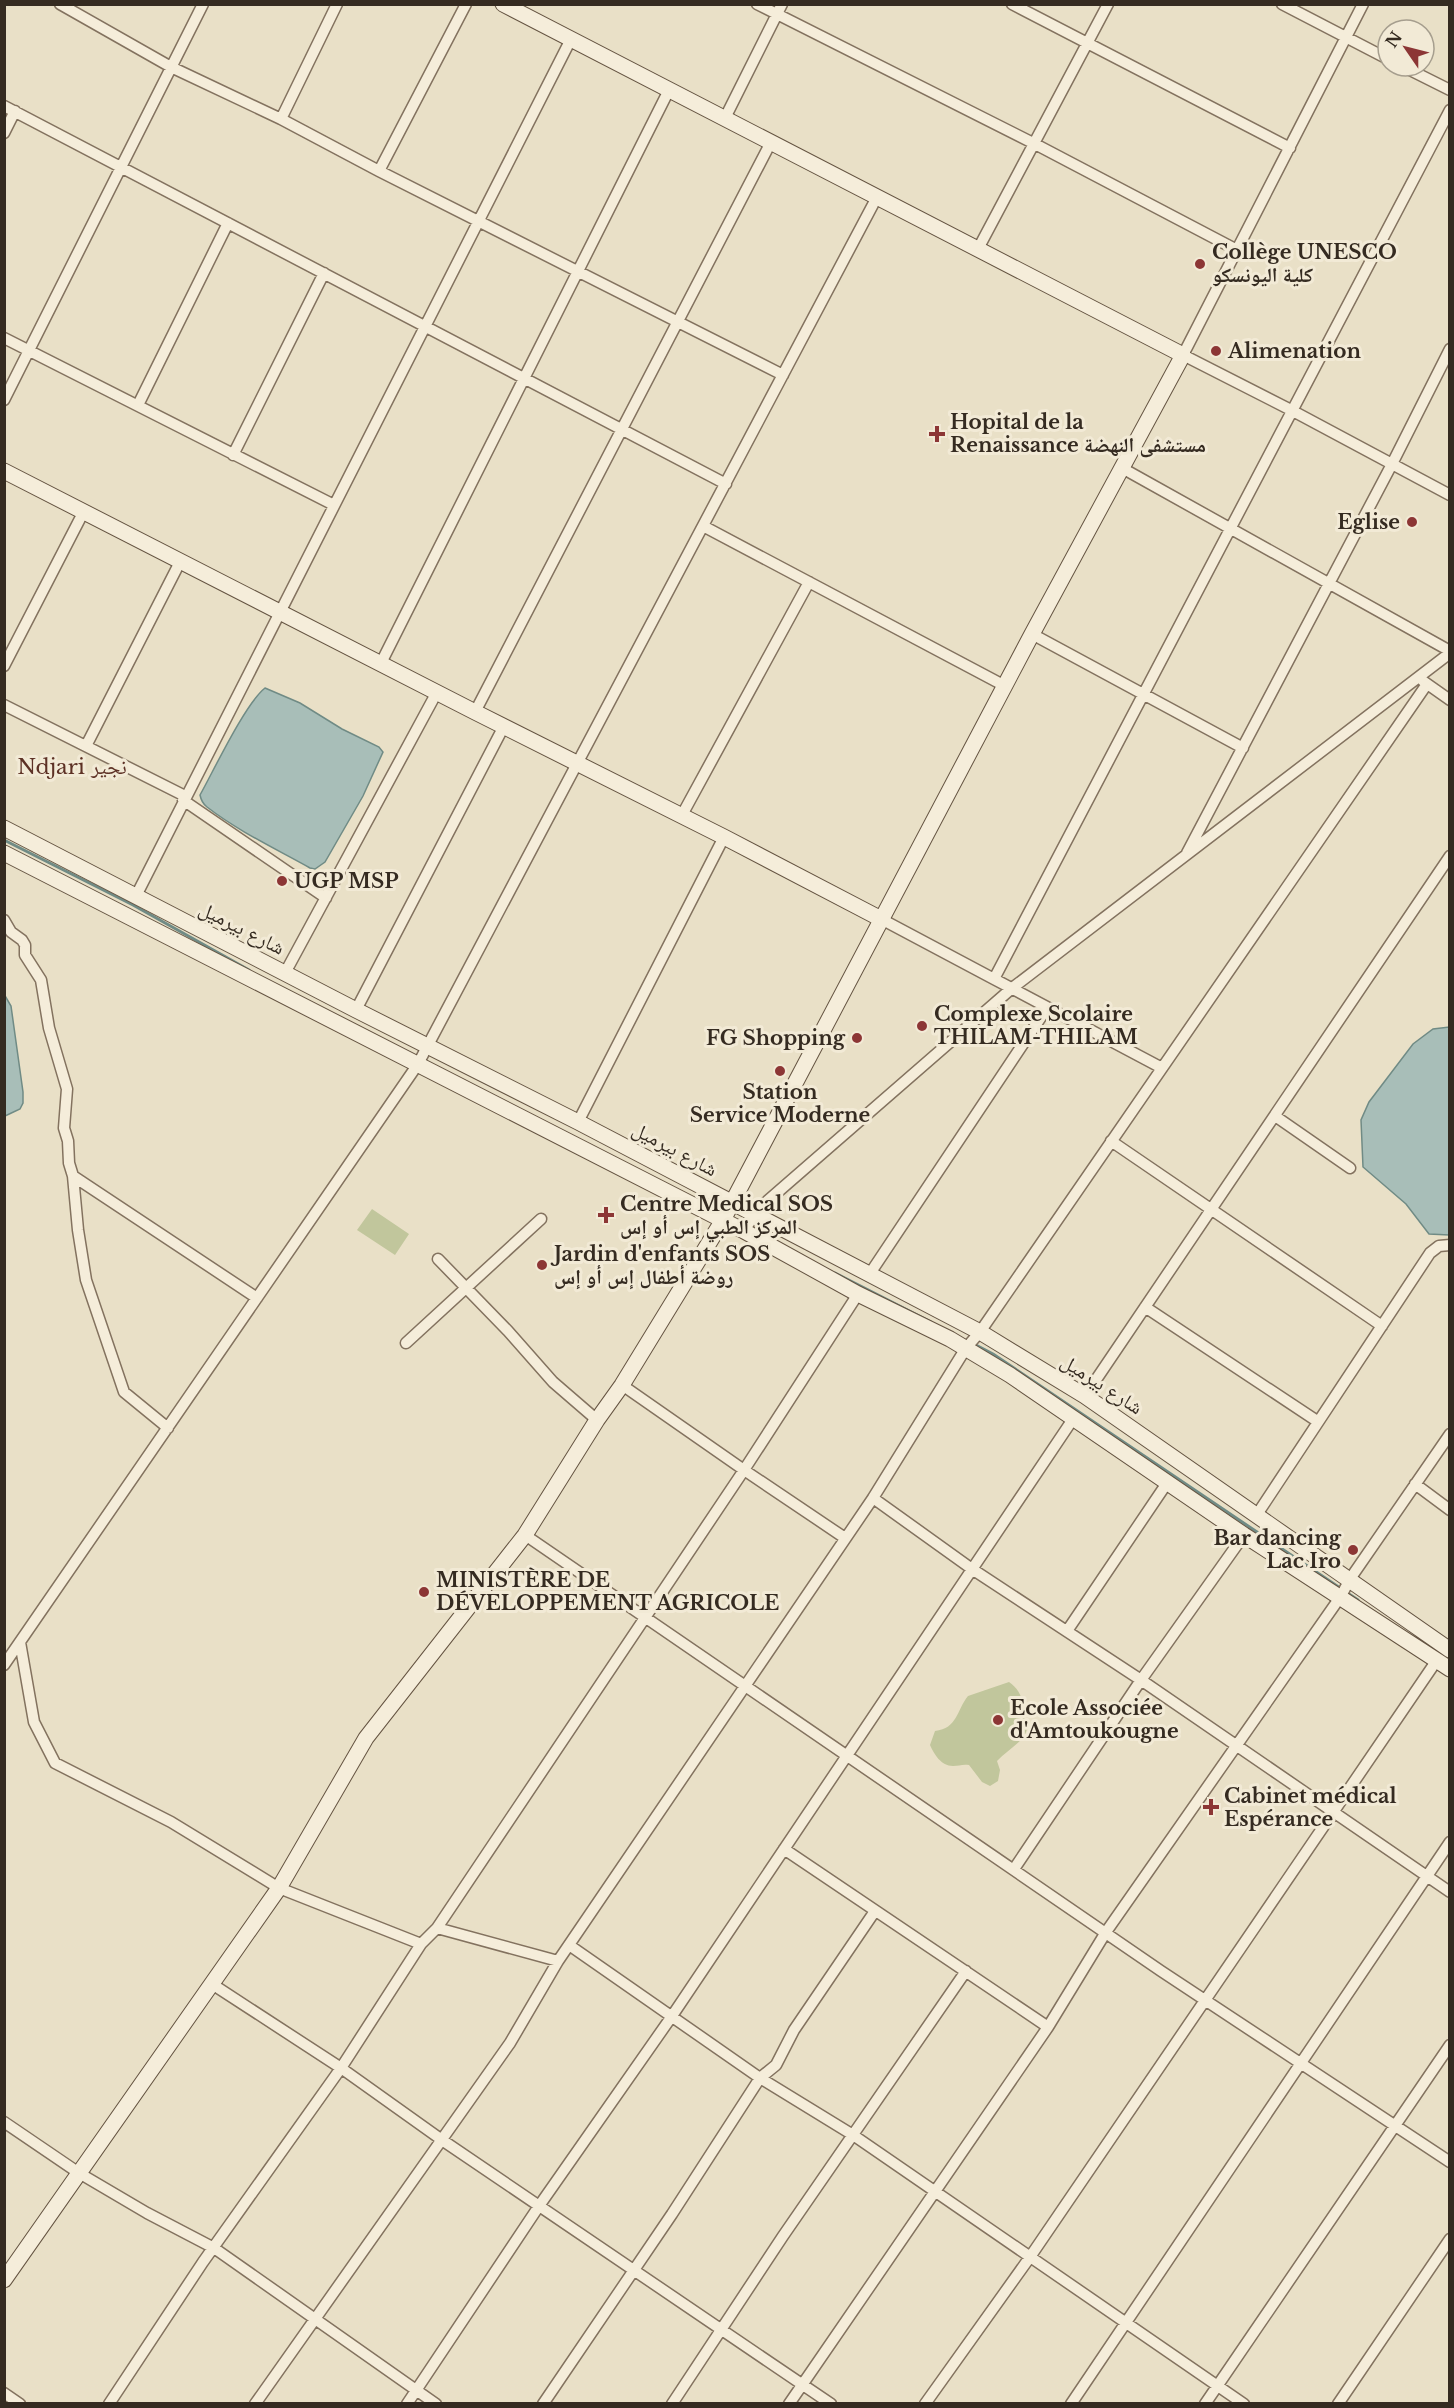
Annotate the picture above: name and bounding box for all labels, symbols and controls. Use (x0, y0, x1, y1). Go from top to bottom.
north arrow (1376, 18, 1436, 78)
text: N (1381, 27, 1406, 51)
place label: Collège UNESCO كلية اليونسكو (1212, 240, 1397, 287)
marker: Collège UNESCO كلية اليونسكو (1193, 257, 1207, 271)
place label: Alimenation (1227, 339, 1361, 363)
marker: Alimenation (1209, 344, 1223, 358)
place label: Hopital de la Renaissance مستشفى النهضة (950, 410, 1206, 458)
marker: Hopital de la Renaissance مستشفى النهضة (928, 425, 946, 443)
place label: Eglise (1337, 510, 1400, 534)
marker: Eglise (1405, 515, 1419, 529)
district label: Ndjari نجير (17, 754, 127, 780)
place label: UGP MSP (294, 869, 399, 893)
marker: UGP MSP (275, 874, 289, 888)
street label: شارع بيرميل (195, 896, 289, 961)
place label: Complexe Scolaire THILAM-THILAM (934, 1002, 1138, 1049)
marker: Complexe Scolaire THILAM-THILAM (915, 1019, 929, 1033)
place label: FG Shopping (706, 1026, 846, 1050)
marker: FG Shopping (850, 1031, 864, 1045)
marker: Station Service Moderne (773, 1064, 787, 1078)
place label: Station Service Moderne (690, 1080, 870, 1127)
street label: شارع بيرميل (628, 1117, 722, 1182)
place label: Centre Medical SOS المركز الطبي إس أو إس (620, 1192, 833, 1243)
marker: Centre Medical SOS المركز الطبي إس أو إس (597, 1206, 615, 1224)
place label: Jardin d'enfants SOS روضة أطفال إس أو إس (550, 1242, 770, 1290)
marker: Jardin d'enfants SOS روضة أطفال إس أو إس (535, 1258, 549, 1272)
street label: شارع بيرميل (1056, 1349, 1147, 1420)
place label: Bar dancing Lac Iro (1214, 1526, 1342, 1573)
marker: Bar dancing Lac Iro (1346, 1543, 1360, 1557)
place label: MINISTÈRE DE DÉVELOPPEMENT AGRICOLE (436, 1567, 779, 1615)
marker: MINISTÈRE DE DÉVELOPPEMENT AGRICOLE (417, 1585, 431, 1599)
place label: Ecole Associée d'Amtoukougne (1010, 1696, 1179, 1743)
marker: Ecole Associée d'Amtoukougne (991, 1713, 1005, 1727)
place label: Cabinet médical Espérance (1224, 1784, 1397, 1831)
marker: Cabinet médical Espérance (1202, 1798, 1220, 1816)

